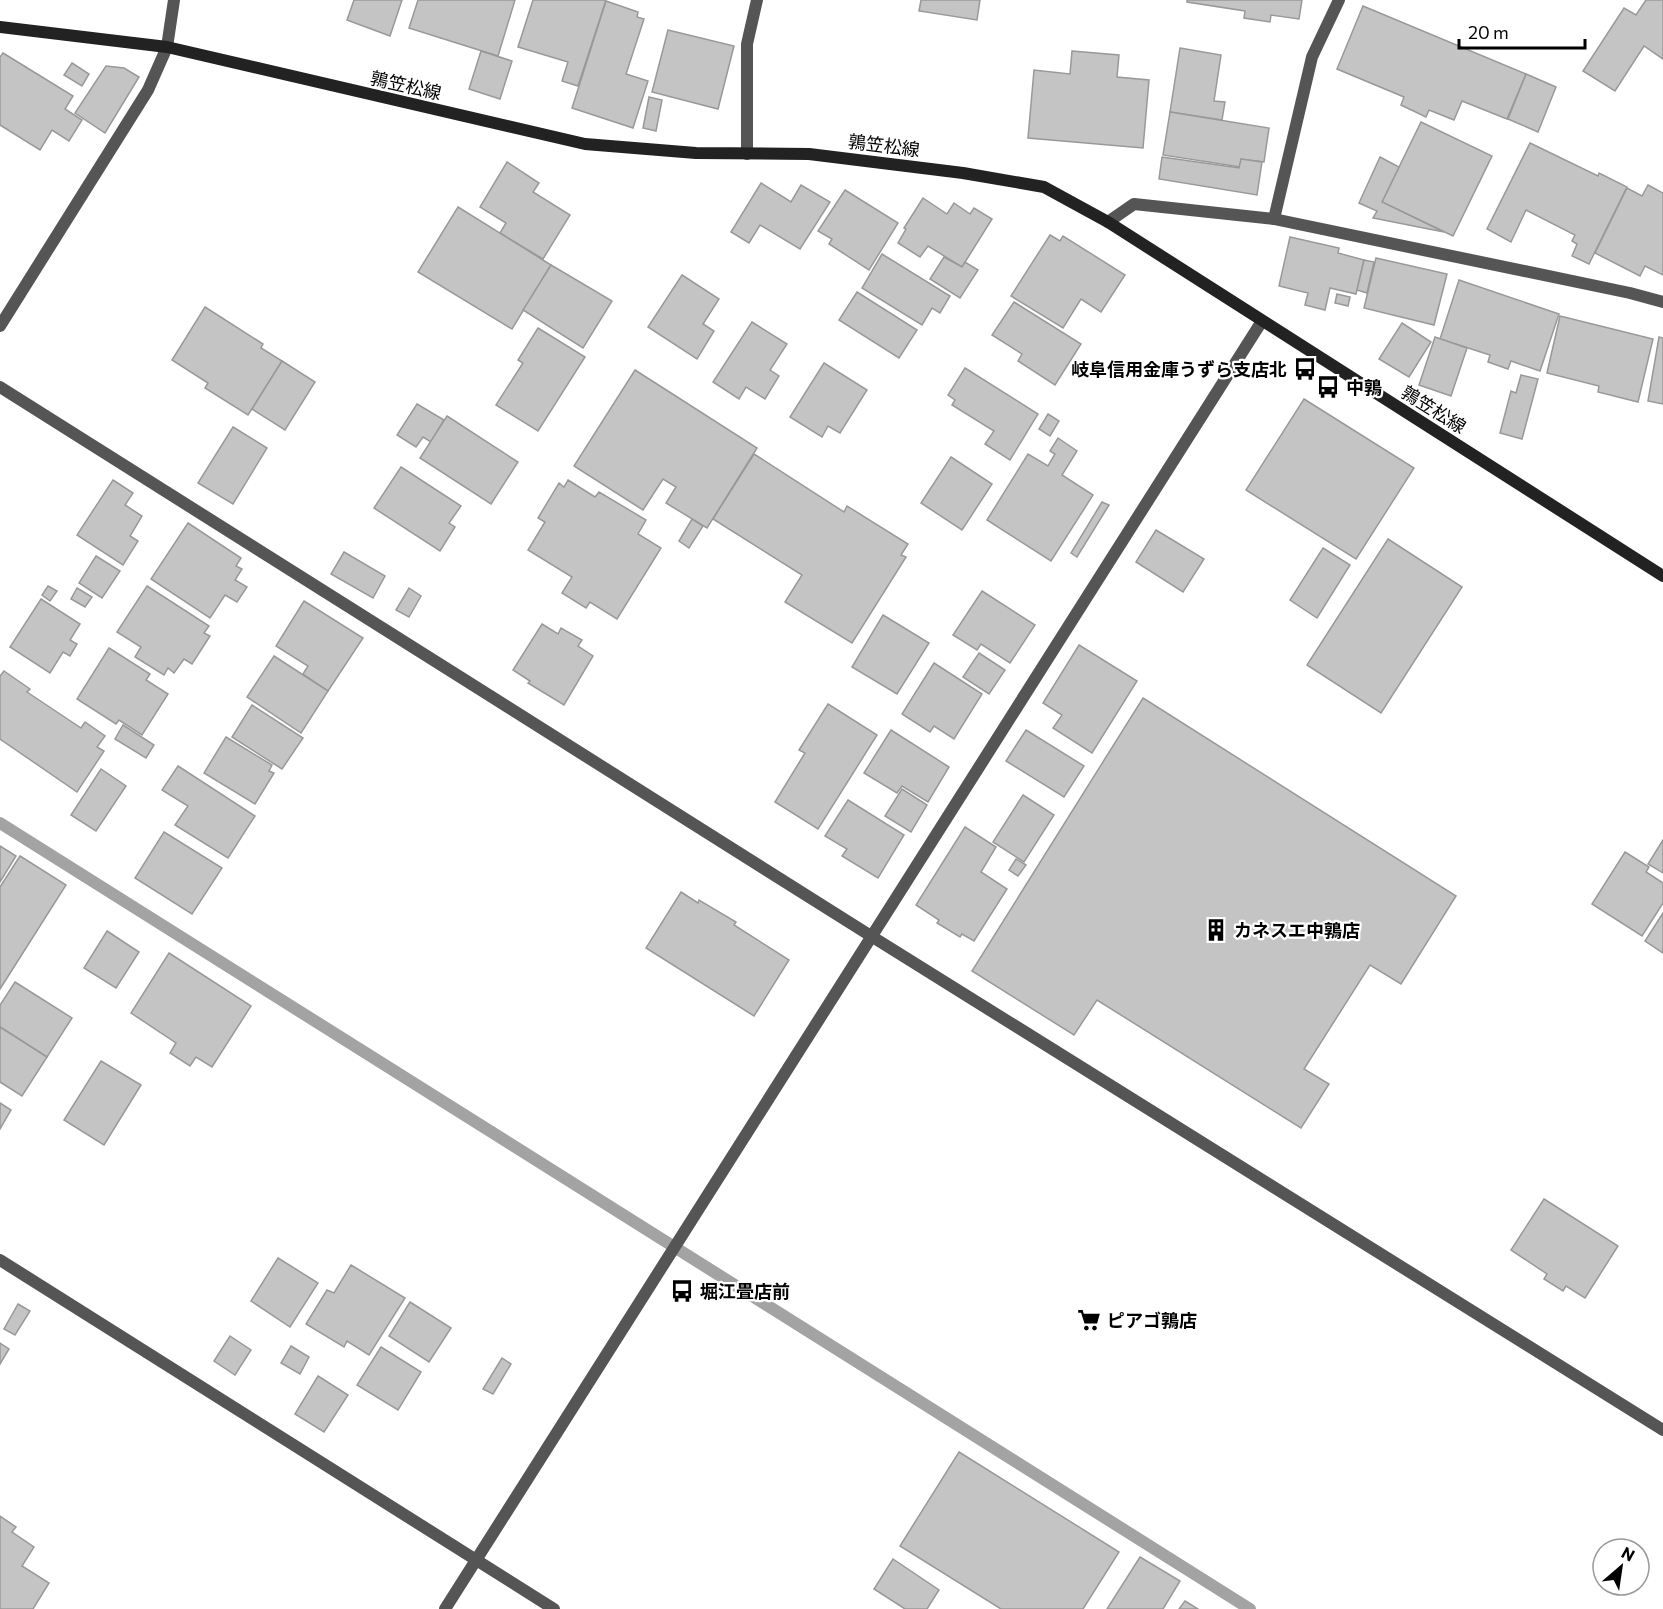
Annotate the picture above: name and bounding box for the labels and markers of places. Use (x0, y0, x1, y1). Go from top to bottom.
bus stop icon: 岐阜信用金庫うずら支店北 (1292, 356, 1318, 382)
place label: 岐阜信用金庫うずら支店北 (1071, 358, 1287, 380)
bus stop icon: 中鶉 (1315, 374, 1341, 400)
place label: 中鶉 (1346, 376, 1382, 398)
building icon: カネスエ中鶉店 (1203, 917, 1229, 943)
place label: カネスエ中鶉店 (1234, 919, 1360, 941)
bus stop icon: 堀江畳店前 (669, 1278, 695, 1304)
place label: 堀江畳店前 (700, 1280, 790, 1302)
supermarket icon: ピアゴ鶉店 (1076, 1307, 1102, 1333)
place label: ピアゴ鶉店 (1107, 1309, 1197, 1331)

